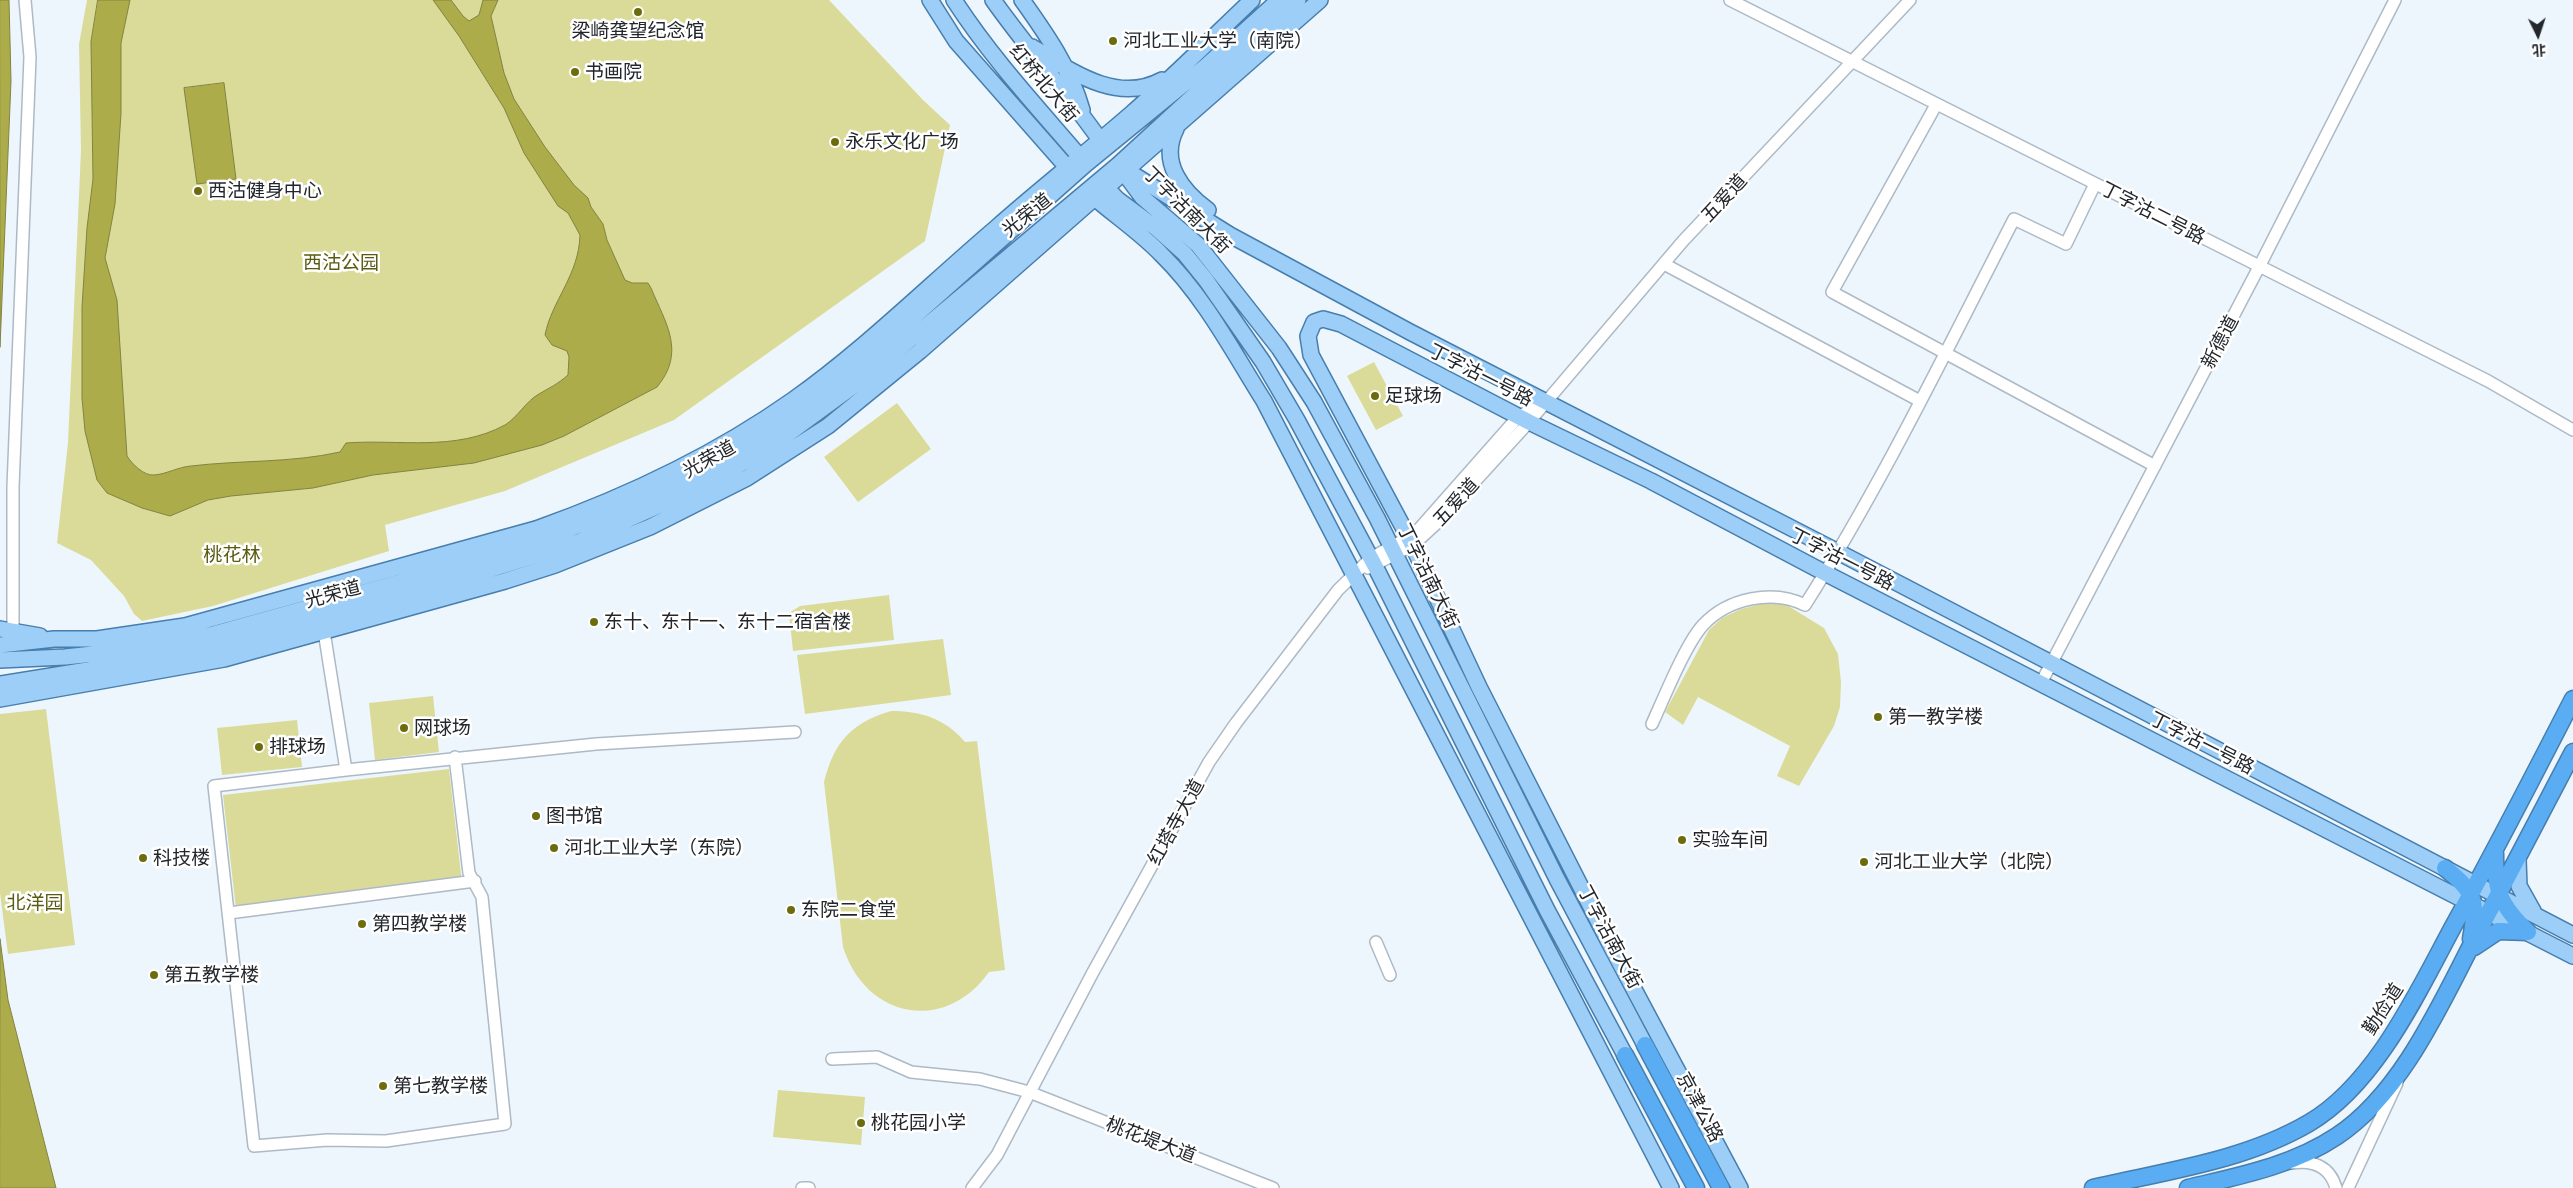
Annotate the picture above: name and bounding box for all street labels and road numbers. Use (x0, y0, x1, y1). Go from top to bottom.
street label: 红桥北大街 (1005, 39, 1083, 127)
street label: 丁字沽南大街 (1139, 162, 1235, 258)
street label: 五爱道 (1696, 169, 1752, 227)
street label: 丁字沽二号路 (2097, 177, 2209, 249)
street label: 光荣道 (998, 188, 1056, 242)
street label: 新德道 (2197, 311, 2243, 373)
street label: 丁字沽一号路 (1425, 339, 1537, 411)
street label: 光荣道 (679, 435, 739, 483)
street label: 五爱道 (1428, 473, 1484, 531)
street label: 丁字沽南大街 (1393, 520, 1463, 632)
street label: 丁字沽一号路 (1786, 523, 1898, 595)
street label: 光荣道 (303, 576, 363, 612)
street label: 丁字沽一号路 (2146, 707, 2258, 779)
street label: 红塔寺大道 (1143, 775, 1209, 869)
street label: 丁字沽南大街 (1573, 881, 1647, 993)
street label: 勤俭道 (2358, 979, 2408, 1039)
street label: 京津公路 (1672, 1068, 1728, 1146)
street label: 桃花堤大道 (1103, 1112, 1199, 1168)

